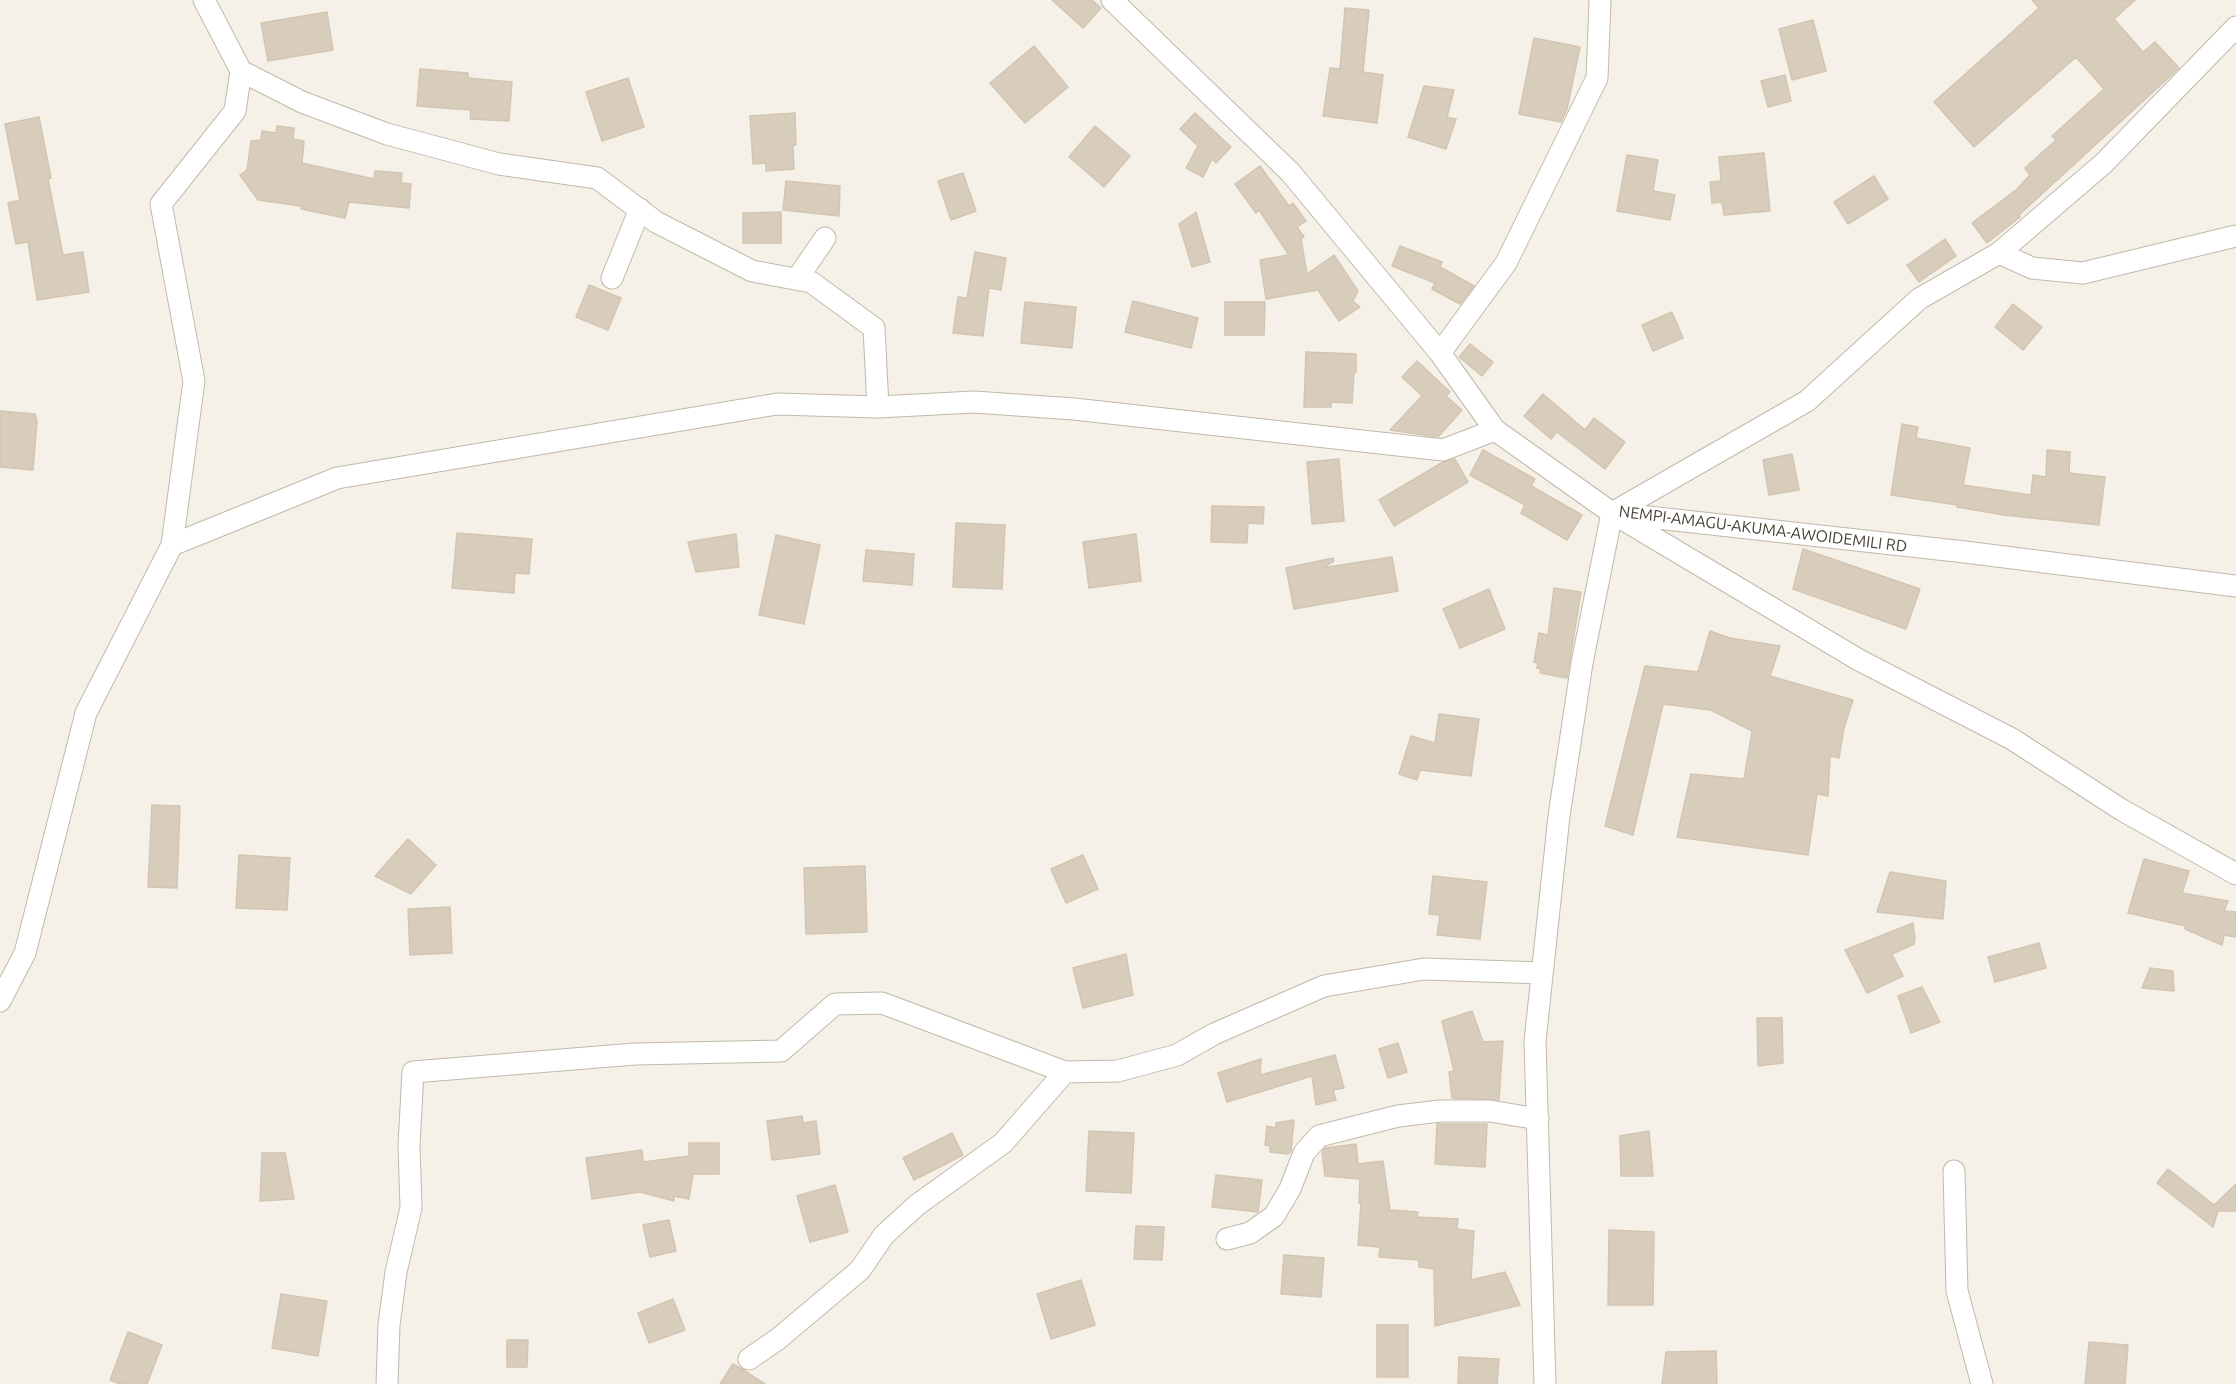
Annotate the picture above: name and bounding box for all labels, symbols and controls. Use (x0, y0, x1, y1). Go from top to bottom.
street label: NEMPI-AMAGU-AKUMA-AWOIDEMILI RD (1618, 502, 1908, 556)

